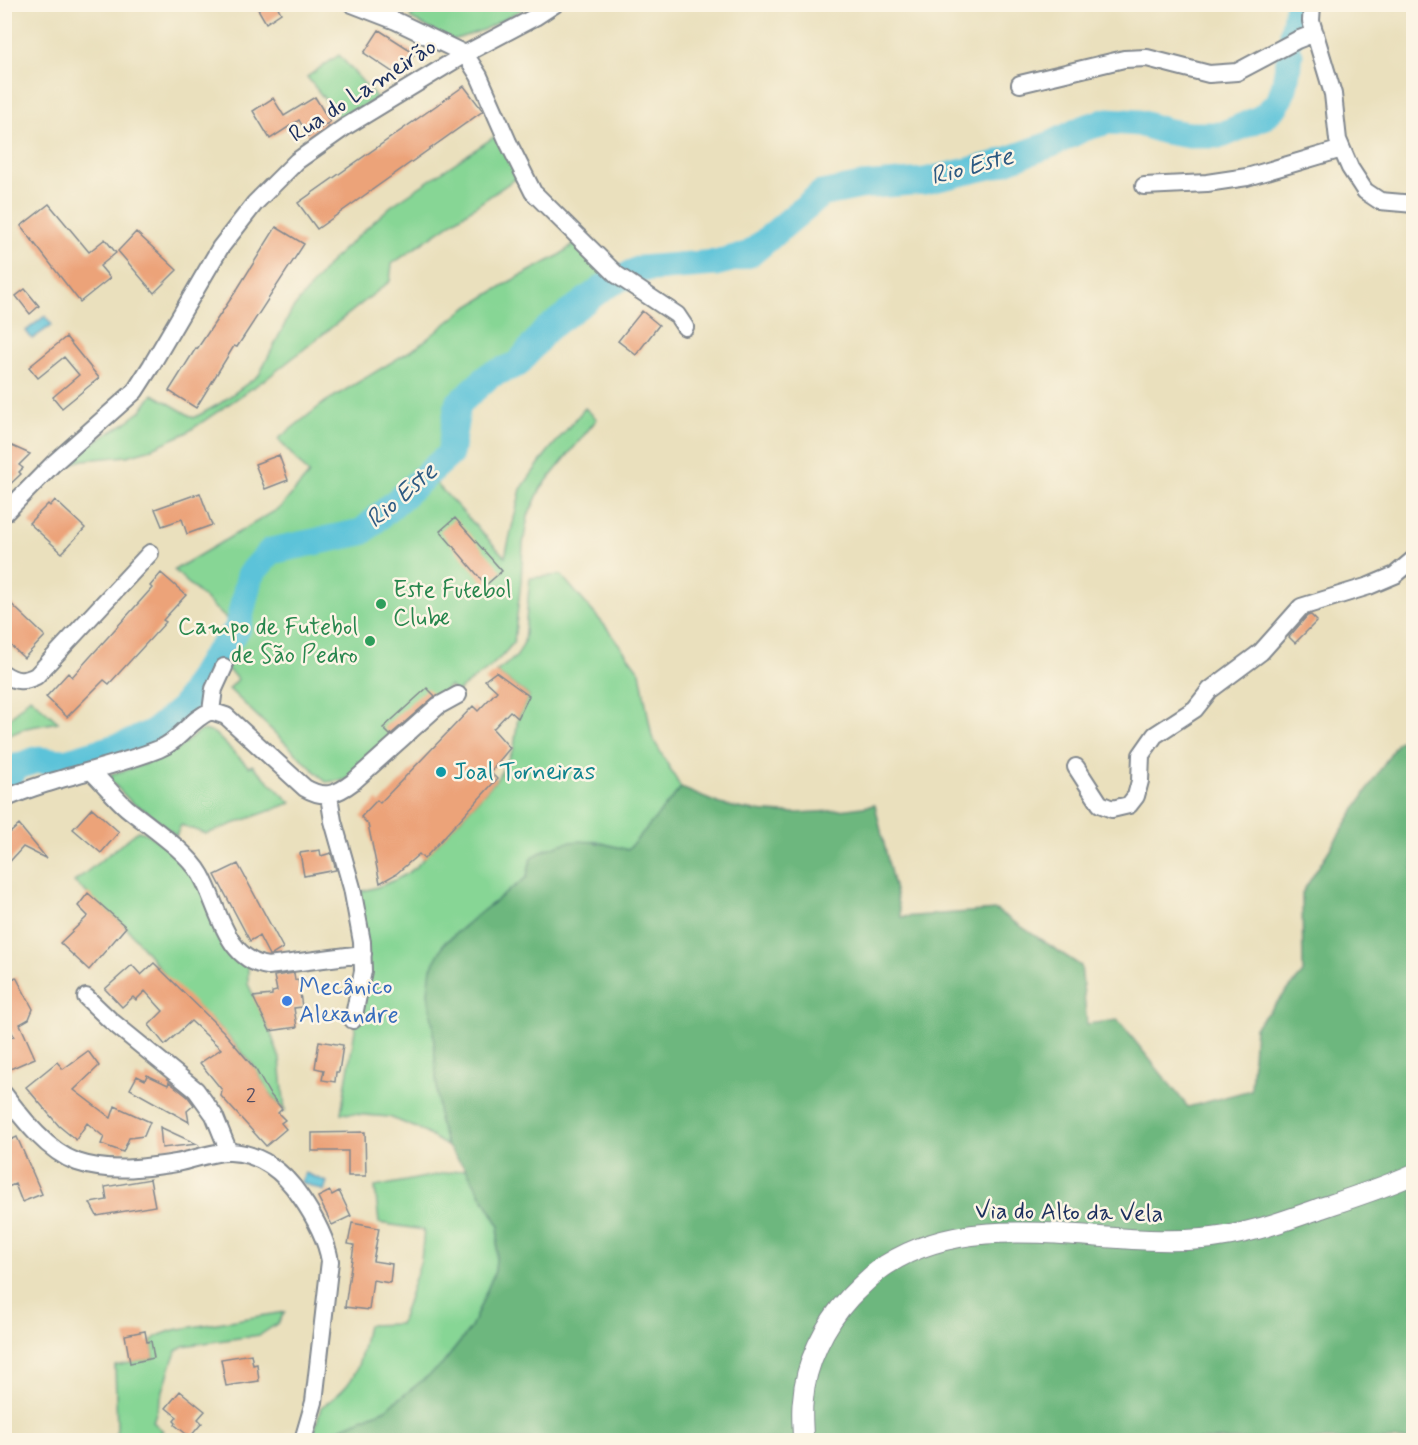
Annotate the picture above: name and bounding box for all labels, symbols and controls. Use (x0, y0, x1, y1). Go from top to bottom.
street label: Rua do Lameirão (283, 32, 443, 150)
water label: Rio Este (927, 139, 1018, 194)
water label: Rio Este (359, 455, 446, 537)
place label: Este Futebol Clube (393, 575, 512, 634)
marker: Este Futebol Clube (374, 597, 388, 611)
place label: Campo de Futebol de São Pedro (178, 612, 358, 671)
marker: Campo de Futebol de São Pedro (363, 634, 377, 648)
place label: Joal Torneiras (453, 757, 596, 788)
marker: Joal Torneiras (434, 765, 448, 779)
place label: Mecânico Alexandre (299, 972, 399, 1031)
marker: Mecânico Alexandre (280, 994, 294, 1008)
house number: 2 (246, 1082, 256, 1110)
street label: Via do Alto da Vela (975, 1196, 1163, 1230)

